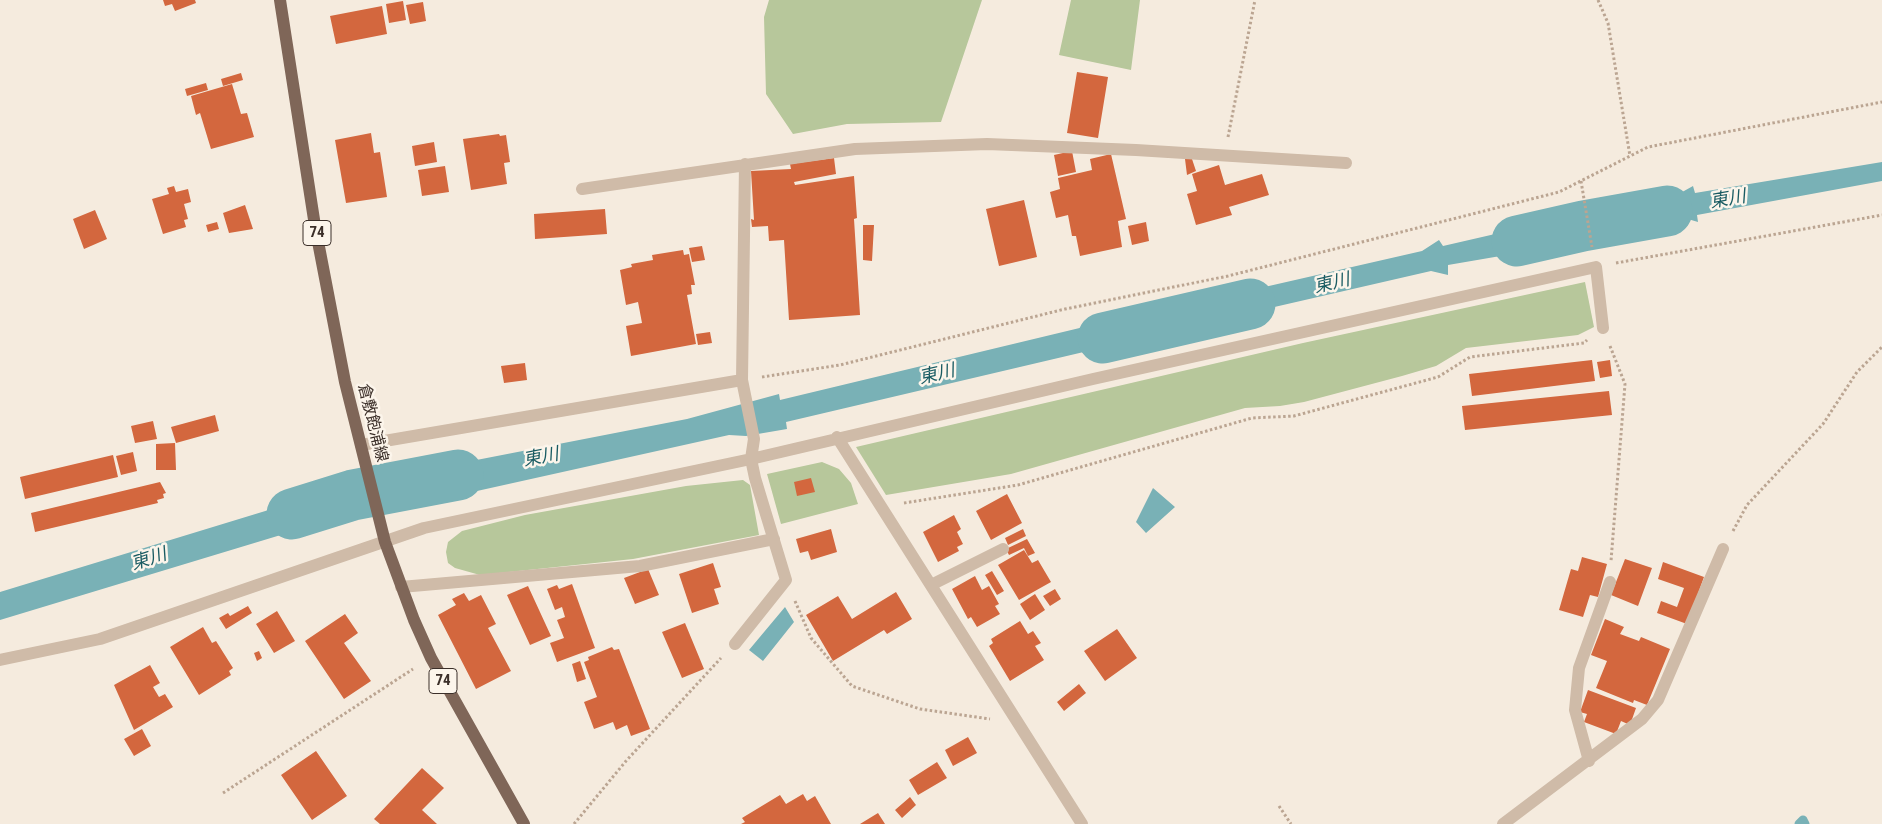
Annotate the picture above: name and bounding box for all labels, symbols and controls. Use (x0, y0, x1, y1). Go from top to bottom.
water label: 東川 (1708, 186, 1748, 214)
road number: 74 (303, 220, 331, 246)
water label: 東川 (1312, 269, 1352, 299)
water label: 東川 (917, 360, 957, 390)
street label: 倉敷飽浦線 (353, 382, 391, 464)
water label: 東川 (521, 444, 561, 472)
water label: 東川 (129, 544, 169, 576)
road number: 74 (429, 668, 457, 694)

